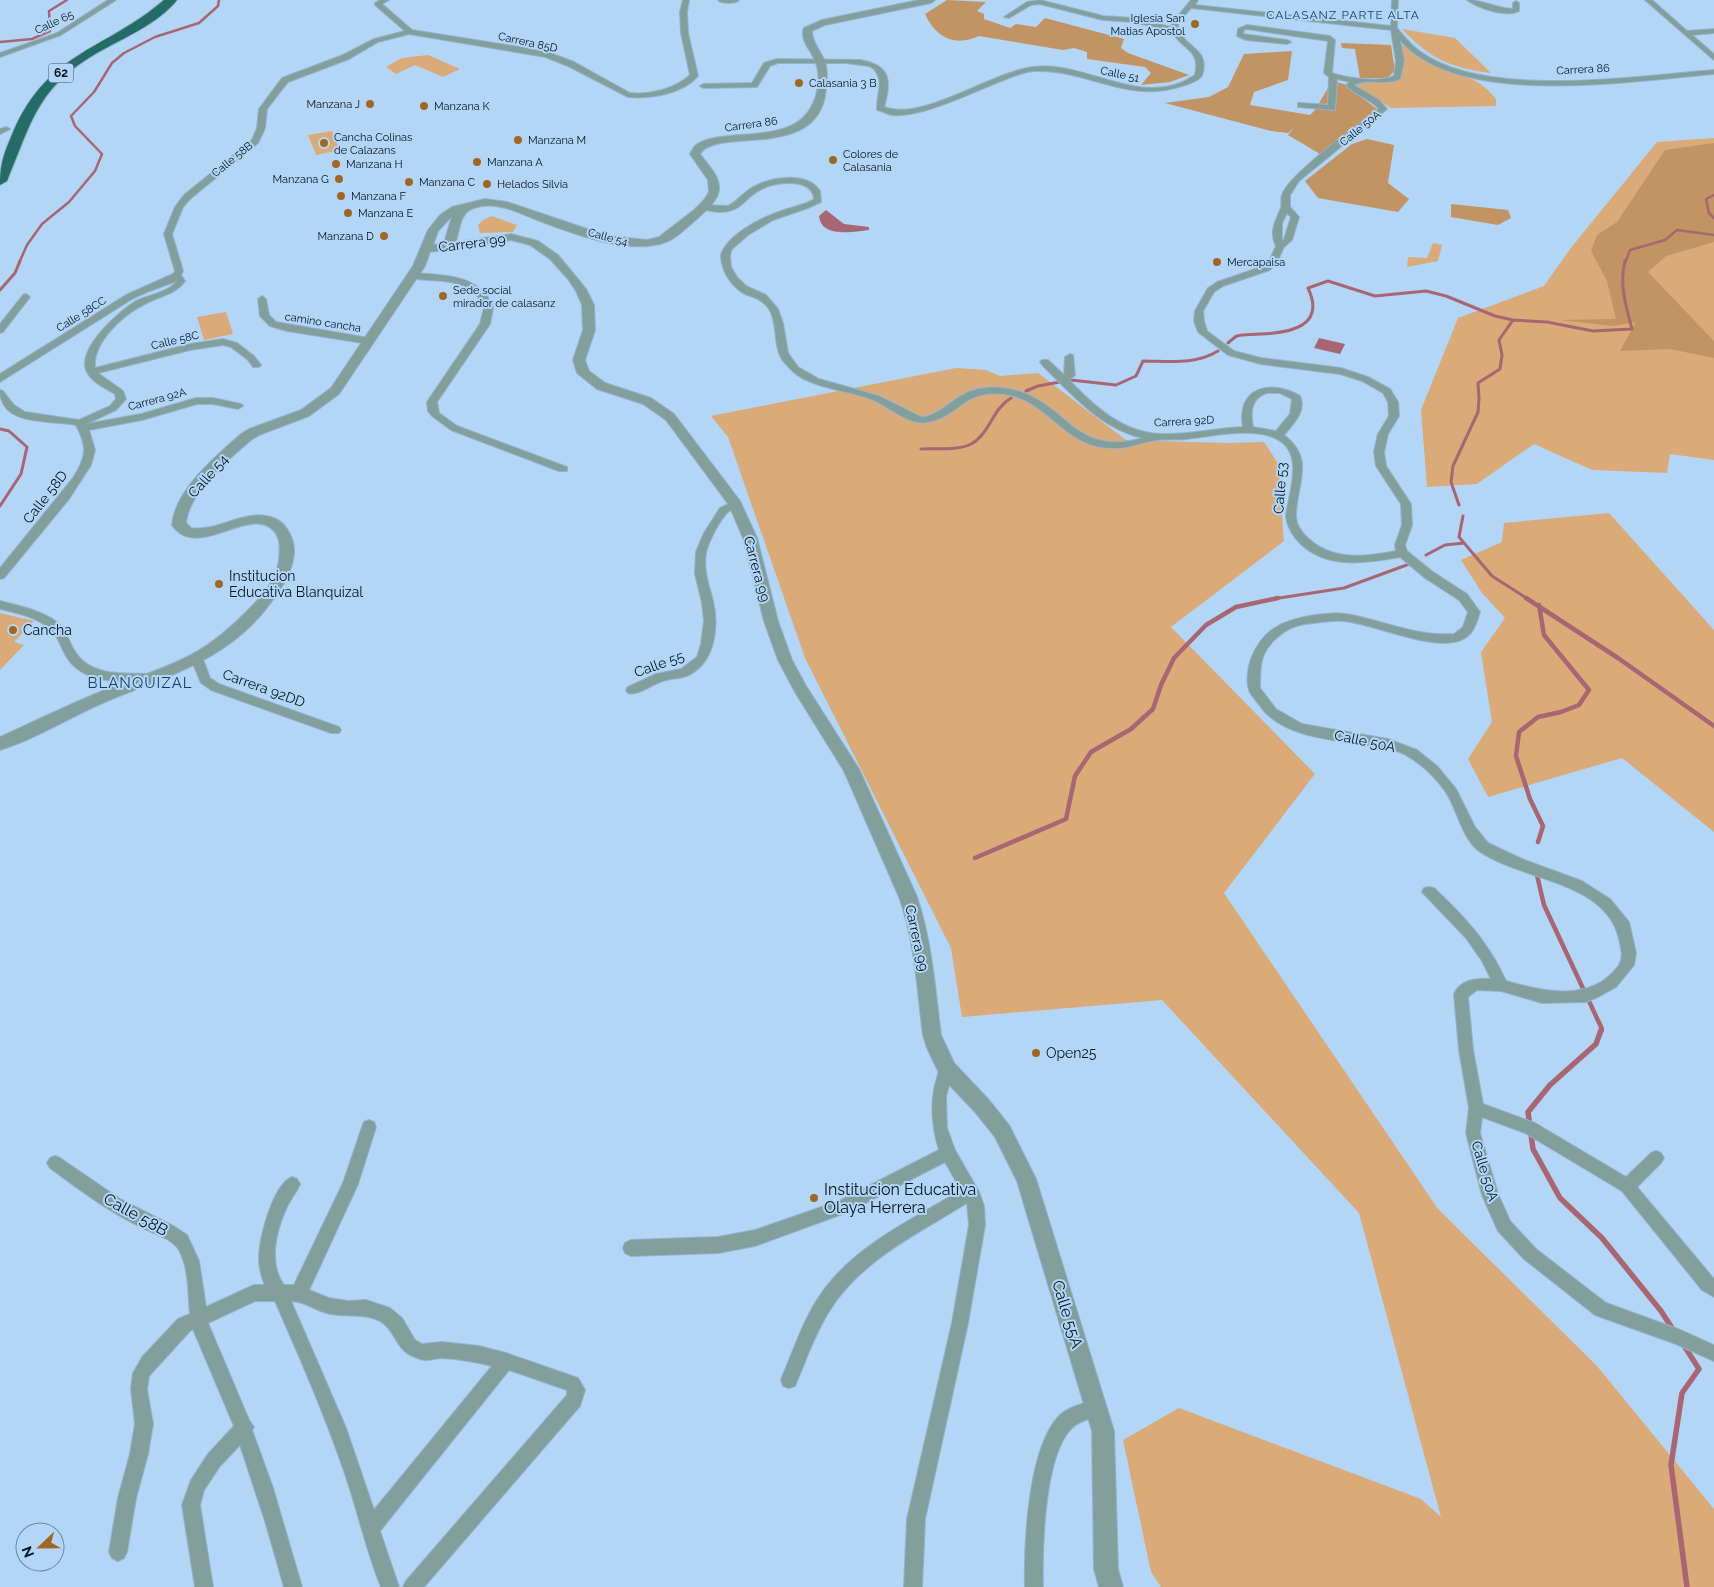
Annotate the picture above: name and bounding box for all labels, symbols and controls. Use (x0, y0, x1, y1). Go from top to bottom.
street label: Calle 65 (33, 8, 76, 37)
district label: CALASANZ PARTE ALTA (1266, 8, 1420, 22)
place label: Iglesia San Matias Apostol (1110, 12, 1185, 38)
marker: Iglesia San Matias Apostol (1189, 18, 1201, 30)
street label: Carrera 85D (497, 30, 559, 55)
street label: Carrera 86 (1556, 62, 1610, 77)
road number: 62 (48, 64, 74, 82)
street label: Calle 51 (1099, 64, 1141, 85)
marker: Calasania 3 B (793, 77, 805, 89)
place label: Calasania 3 B (809, 77, 876, 90)
place label: Manzana J (306, 98, 360, 111)
marker: Manzana J (364, 98, 376, 110)
marker: Manzana K (418, 100, 430, 112)
place label: Manzana K (434, 100, 491, 113)
street label: Calle 50A (1337, 108, 1384, 149)
street label: Carrera 86 (724, 114, 779, 135)
place label: Cancha Colinas de Calazans (334, 131, 412, 157)
marker: Manzana M (512, 134, 524, 146)
place label: Manzana M (528, 134, 586, 147)
marker: Cancha Colinas de Calazans (318, 137, 330, 149)
street label: Calle 58B (209, 139, 255, 180)
place label: Colores de Calasania (843, 148, 899, 174)
marker: Colores de Calasania (827, 154, 839, 166)
marker: Manzana A (471, 156, 483, 168)
place label: Manzana A (487, 156, 543, 169)
marker: Manzana H (330, 158, 342, 170)
place label: Manzana H (346, 158, 403, 171)
place label: Manzana G (273, 173, 329, 186)
marker: Manzana G (333, 173, 345, 185)
marker: Manzana C (403, 176, 415, 188)
place label: Manzana C (419, 176, 476, 189)
marker: Helados Silvia (481, 178, 493, 190)
place label: Helados Silvia (497, 178, 568, 191)
marker: Manzana F (335, 190, 347, 202)
place label: Manzana F (351, 190, 407, 203)
marker: Manzana E (342, 207, 354, 219)
place label: Manzana E (358, 207, 414, 220)
street label: Calle 54 (586, 226, 629, 249)
place label: Manzana D (318, 230, 374, 243)
marker: Manzana D (378, 230, 390, 242)
street label: Carrera 99 (437, 231, 507, 255)
marker: Mercapaisa (1211, 256, 1223, 268)
place label: Mercapaisa (1227, 256, 1285, 269)
place label: Sede social mirador de calasanz (453, 284, 556, 310)
marker: Sede social mirador de calasanz (437, 290, 449, 302)
street label: Calle 58CC (54, 294, 109, 335)
street label: camino cancha (284, 310, 362, 335)
street label: Calle 58C (150, 329, 201, 352)
street label: Carrera 92A (127, 385, 188, 413)
street label: Carrera 92D (1154, 413, 1215, 430)
street label: Calle 54 (185, 451, 232, 501)
street label: Calle 53 (1270, 462, 1290, 514)
street label: Calle 58D (19, 467, 71, 527)
street label: Carrera 99 (741, 534, 773, 604)
place label: Institucion Educativa Blanquizal (229, 568, 363, 600)
marker: Institucion Educativa Blanquizal (213, 578, 225, 590)
place label: Cancha (23, 622, 72, 638)
marker: Cancha (7, 624, 19, 636)
street label: Calle 55 (632, 647, 686, 680)
street label: Carrera 92DD (221, 666, 307, 710)
district label: BLANQUIZAL (87, 674, 193, 692)
street label: Calle 50A (1333, 727, 1398, 755)
street label: Carrera 99 (902, 903, 932, 973)
place label: Open25 (1046, 1045, 1097, 1061)
marker: Open25 (1030, 1047, 1042, 1059)
street label: Calle 50A (1468, 1139, 1502, 1204)
place label: Institucion Educativa Olaya Herrera (824, 1180, 976, 1217)
street label: Calle 58B (100, 1189, 171, 1240)
marker: Institucion Educativa Olaya Herrera (808, 1192, 820, 1204)
street label: Calle 55A (1048, 1278, 1087, 1351)
north arrow (15, 1522, 65, 1572)
text: N (19, 1544, 37, 1560)

